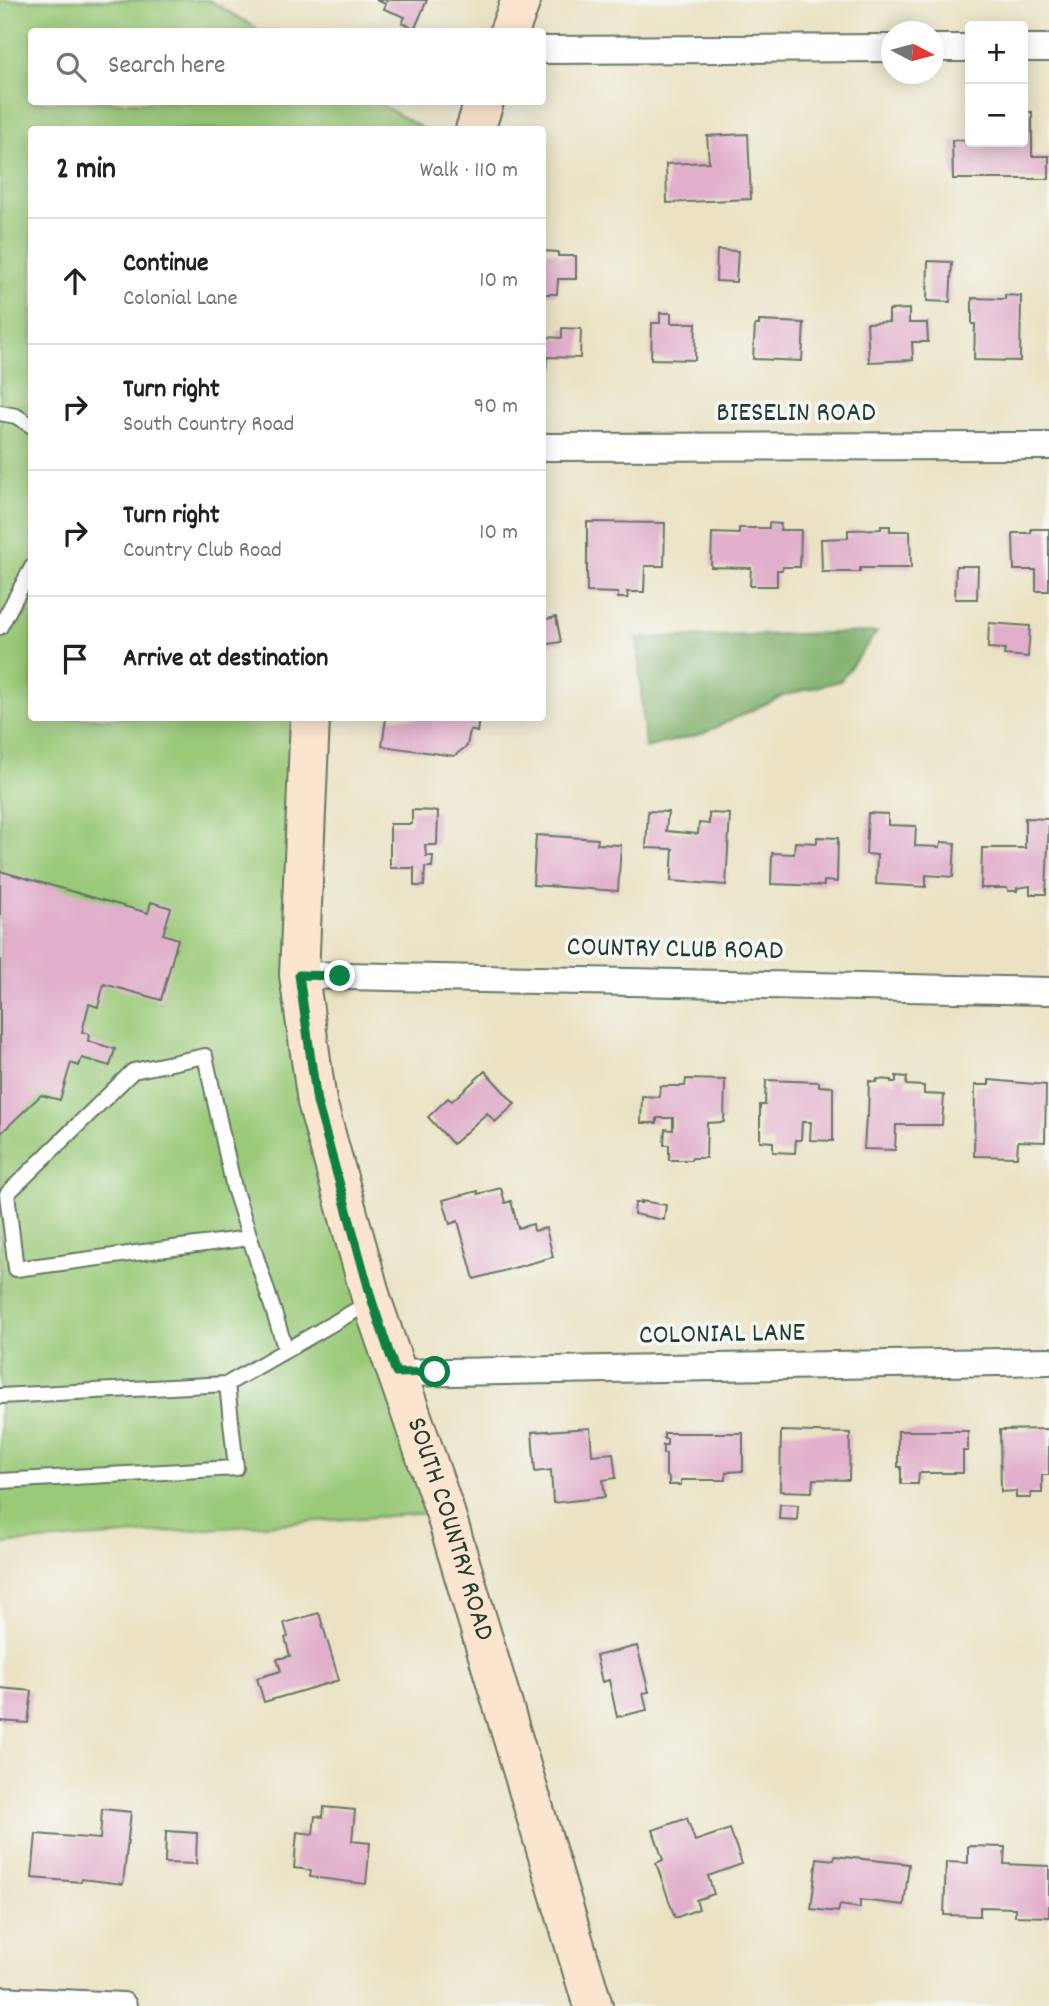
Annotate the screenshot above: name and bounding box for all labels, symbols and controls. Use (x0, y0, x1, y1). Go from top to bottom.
north arrow (881, 21, 944, 84)
map controls (965, 21, 1028, 147)
button: + (965, 21, 1028, 84)
search box (28, 28, 546, 105)
icon: search (52, 48, 90, 86)
text: Search here (108, 48, 226, 85)
button: − (965, 84, 1028, 147)
text: 2 min (56, 150, 116, 193)
text: Walk · 110 m (420, 155, 518, 188)
text: Continue (123, 246, 208, 283)
icon: ahead (56, 262, 94, 300)
text: 10 m (479, 265, 518, 298)
text: Colonial Lane (123, 283, 238, 316)
text: Turn right (123, 372, 220, 409)
icon: right (56, 388, 94, 426)
text: 90 m (474, 391, 518, 424)
street label: BIESELIN ROAD (716, 395, 876, 435)
text: South Country Road (123, 409, 294, 442)
text: Turn right (123, 498, 220, 535)
icon: right (56, 514, 94, 552)
text: 10 m (479, 517, 518, 550)
text: Country Club Road (123, 535, 282, 568)
icon: arrive (56, 640, 94, 678)
text: Arrive at destination (123, 641, 328, 678)
street label: COUNTRY CLUB ROAD (566, 929, 784, 973)
route end (324, 960, 355, 991)
street label: COLONIAL LANE (638, 1315, 806, 1357)
route start (419, 1356, 450, 1387)
street label: SOUTH COUNTRY ROAD (394, 1413, 503, 1646)

